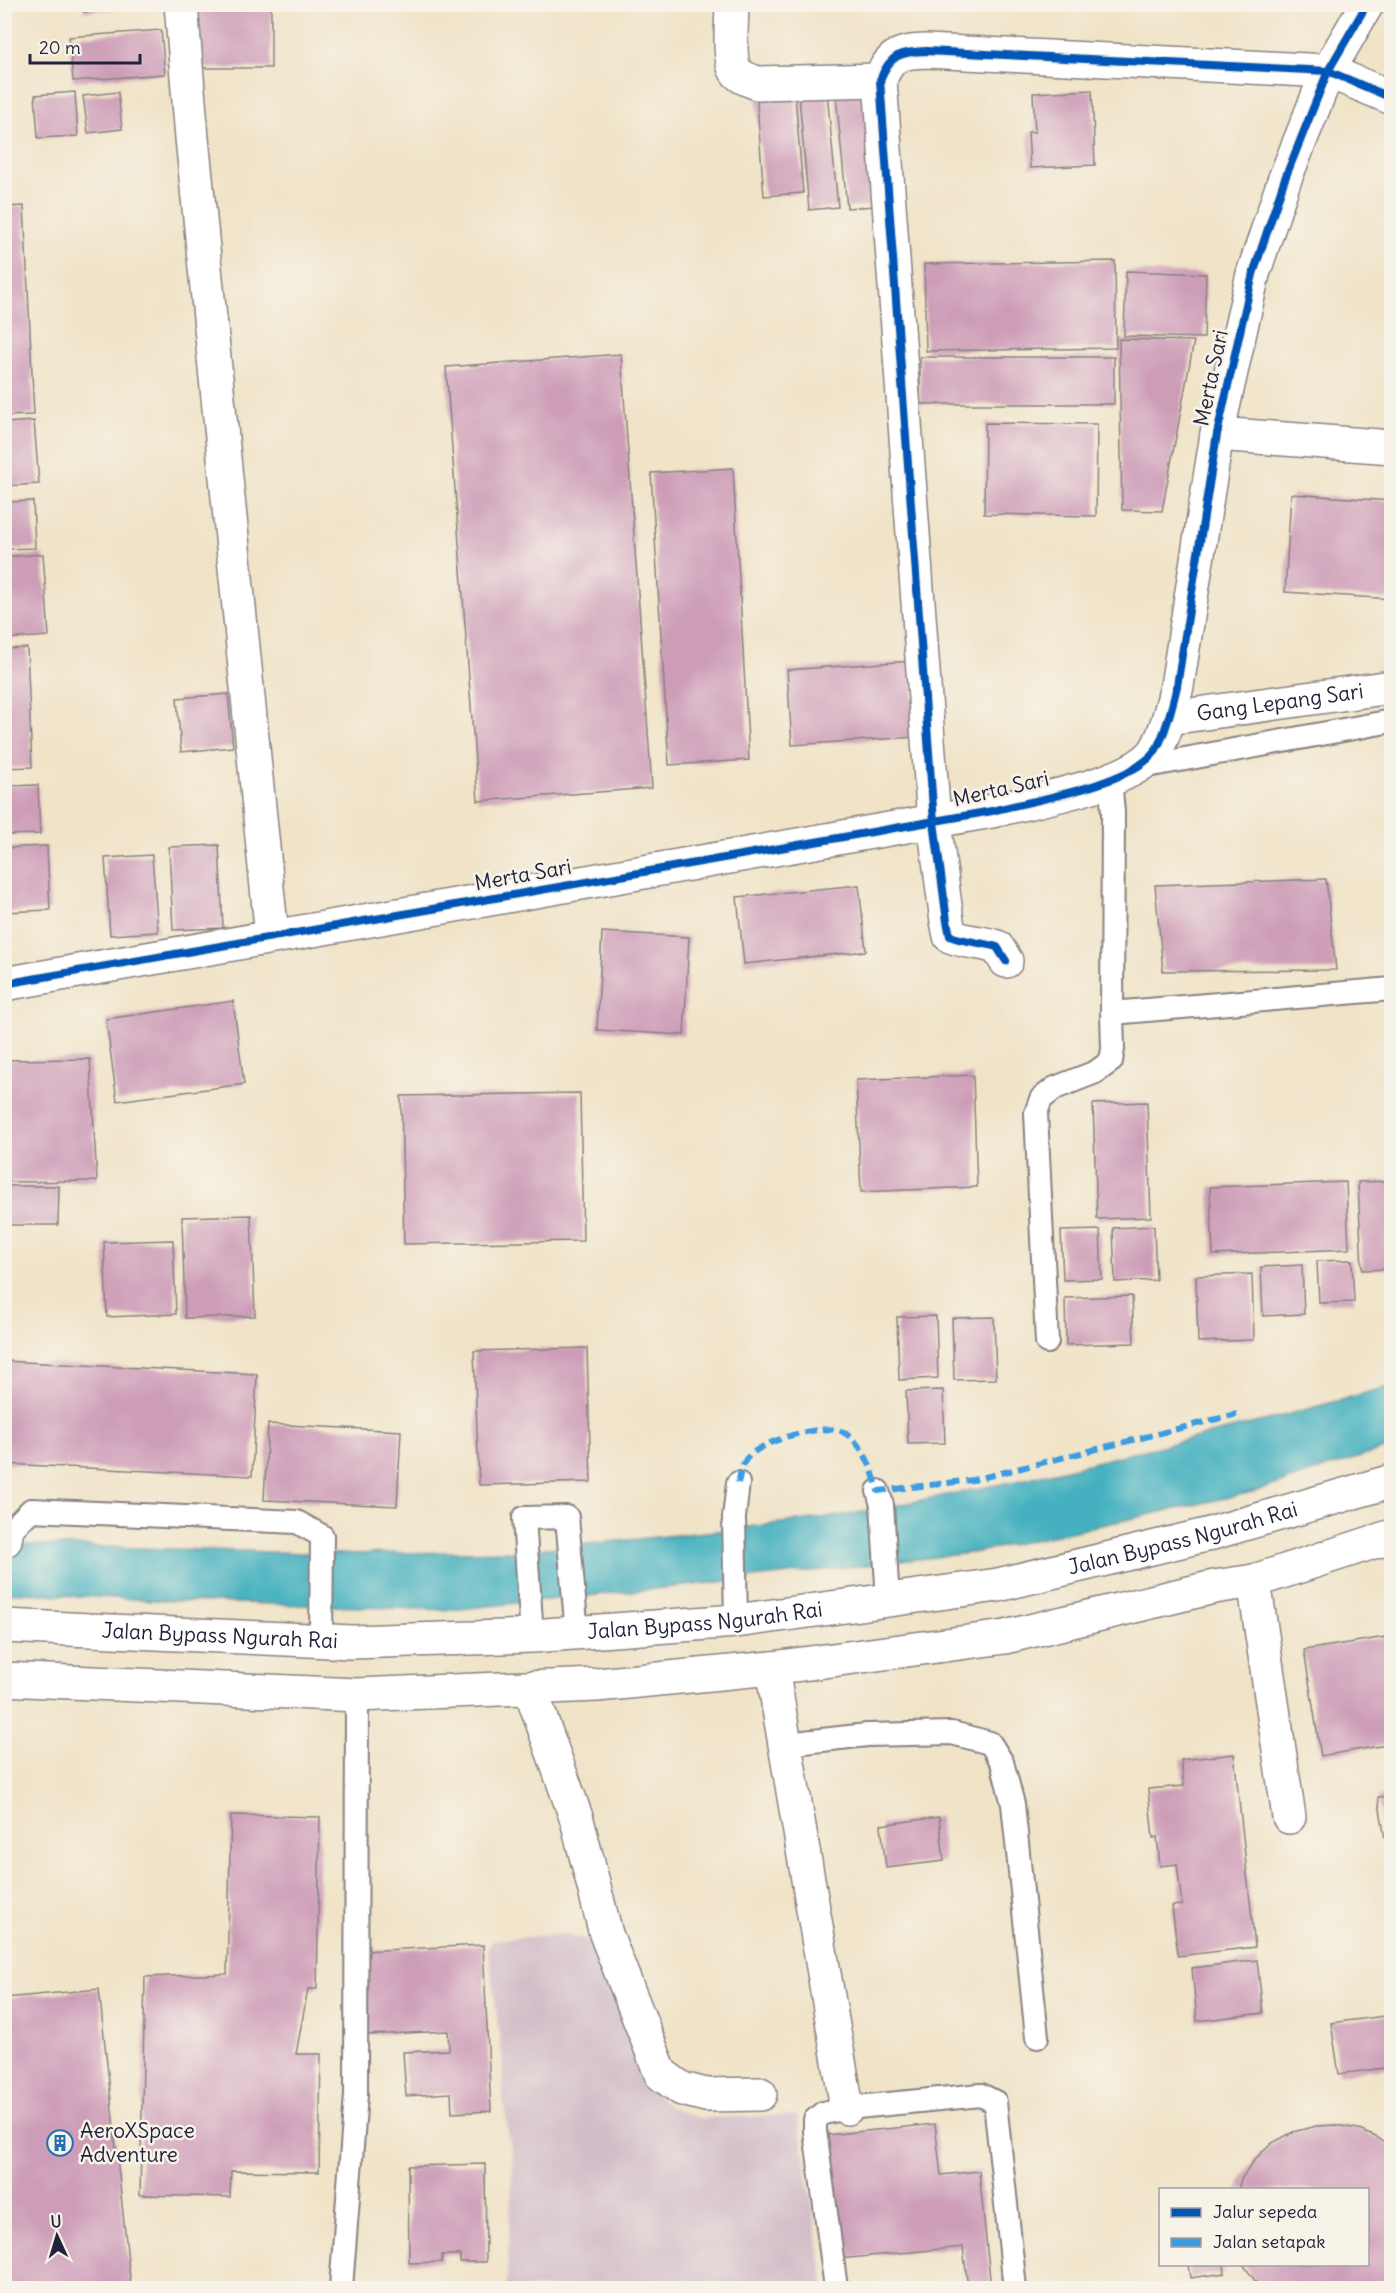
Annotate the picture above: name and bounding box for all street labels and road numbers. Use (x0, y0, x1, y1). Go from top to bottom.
street label: Merta Sari (1187, 327, 1234, 429)
street label: Gang Lepang Sari (1195, 677, 1365, 727)
street label: Merta Sari (950, 764, 1052, 813)
street label: Merta Sari (472, 853, 573, 896)
street label: Jalan Bypass Ngurah Rai (1065, 1495, 1301, 1581)
street label: Jalan Bypass Ngurah Rai (586, 1595, 824, 1645)
street label: Jalan Bypass Ngurah Rai (101, 1617, 338, 1654)

